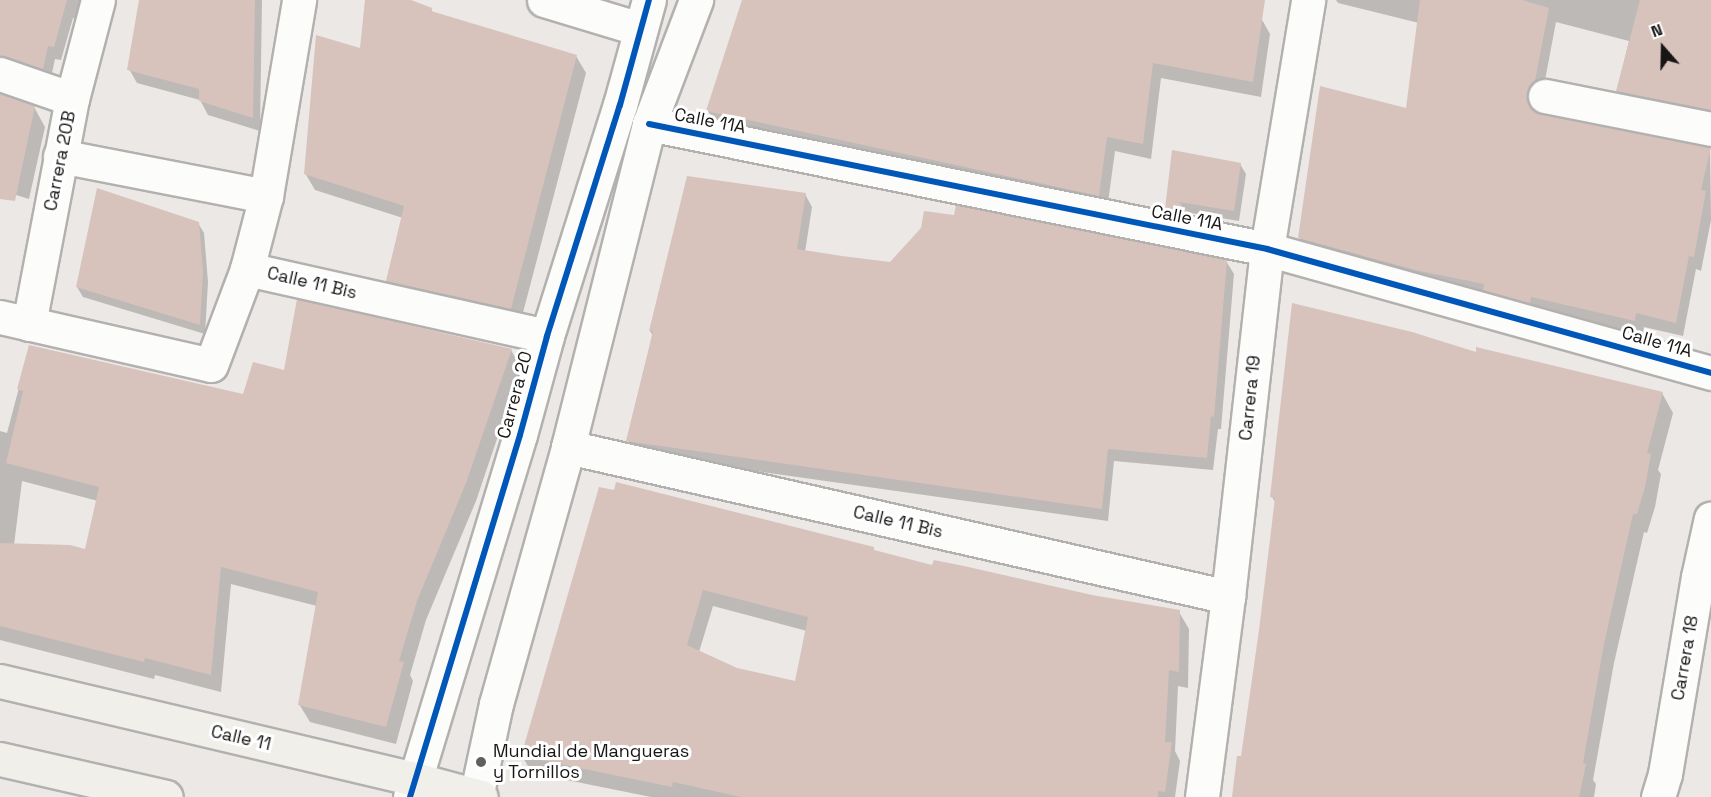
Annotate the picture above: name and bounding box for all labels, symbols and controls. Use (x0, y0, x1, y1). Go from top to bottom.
north arrow (1633, 18, 1693, 78)
text: N (1648, 19, 1665, 42)
street label: Calle 11A (672, 103, 748, 139)
street label: Carrera 20B (40, 109, 80, 213)
street label: Calle 11A (1149, 200, 1225, 236)
street label: Calle 11 Bis (265, 262, 359, 304)
street label: Calle 11A (1619, 322, 1695, 362)
street label: Carrera 20 (493, 349, 537, 441)
street label: Carrera 19 (1235, 354, 1265, 442)
street label: Calle 11 Bis (851, 501, 945, 543)
street label: Carrera 18 (1667, 614, 1703, 702)
street label: Calle 11 (209, 721, 273, 755)
place label: Mundial de Mangueras y Tornillos (493, 741, 689, 783)
marker: Mundial de Mangueras y Tornillos (474, 755, 488, 769)

